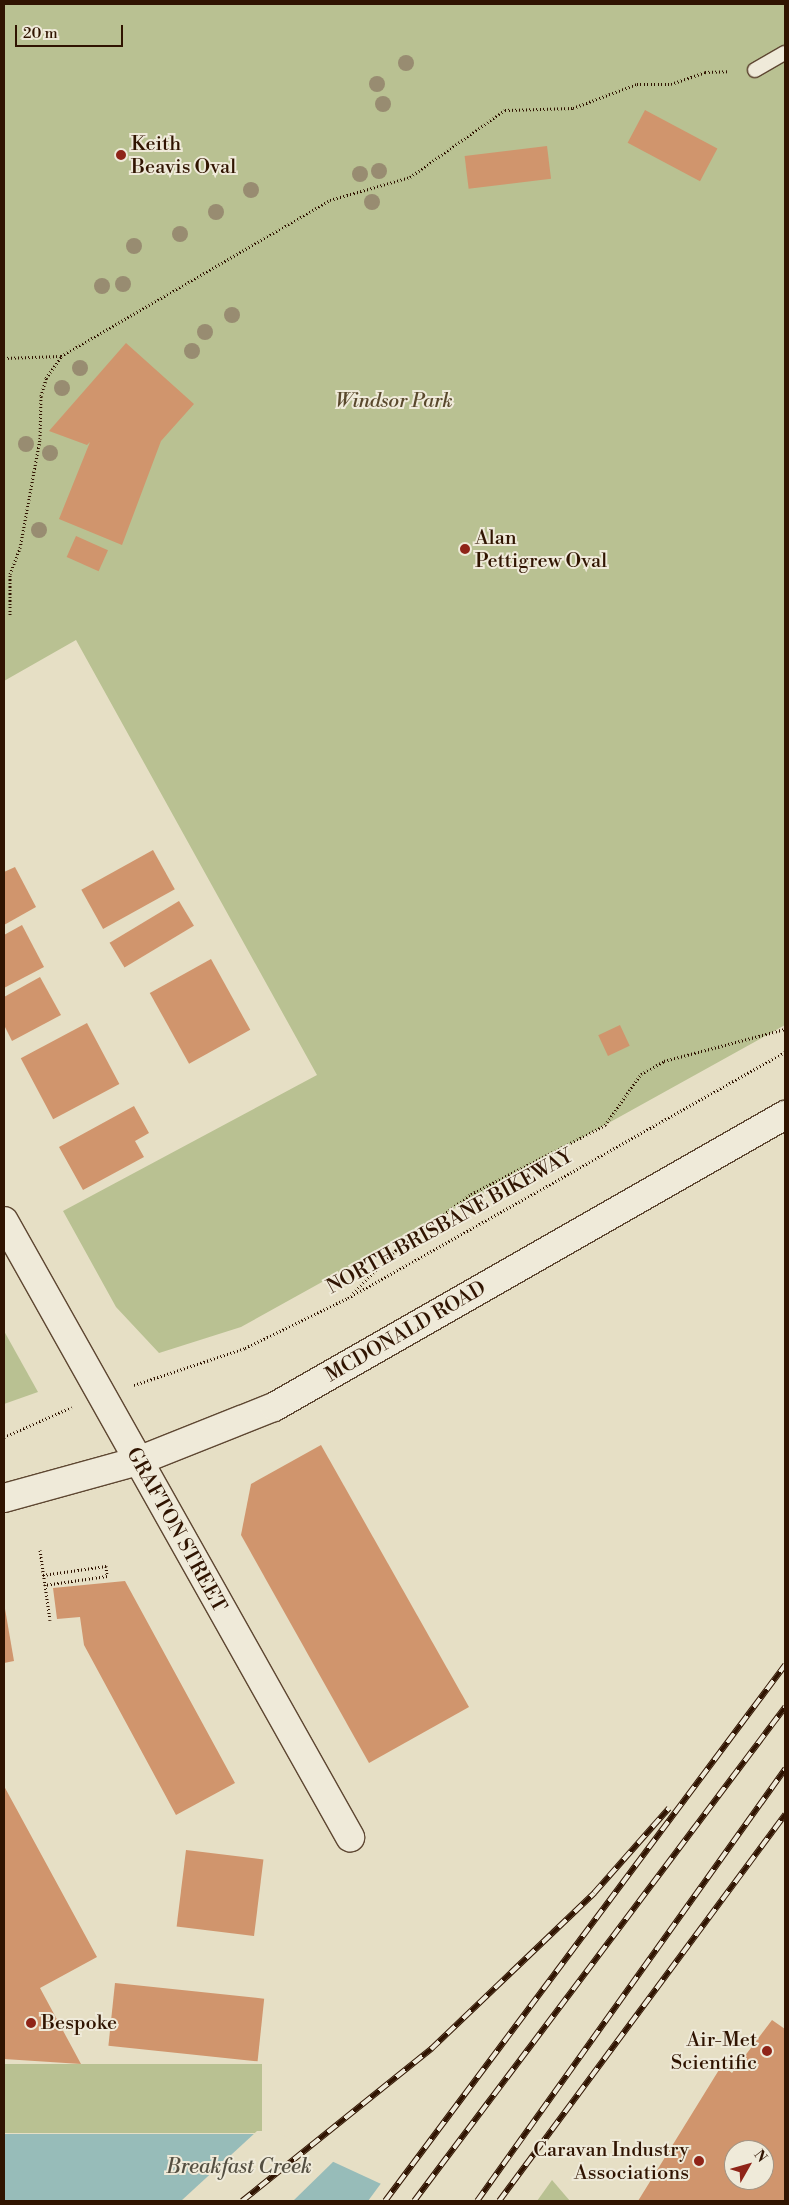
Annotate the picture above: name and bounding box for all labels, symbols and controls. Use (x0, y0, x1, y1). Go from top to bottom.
scale bar (18, 15, 125, 47)
text: 20 m (23, 24, 58, 43)
place label: Keith Beavis Oval (131, 132, 236, 179)
marker: Keith Beavis Oval (115, 149, 127, 161)
park label: Windsor Park (335, 389, 453, 413)
place label: Alan Pettigrew Oval (475, 526, 607, 573)
marker: Alan Pettigrew Oval (459, 543, 471, 555)
street label: NORTH BRISBANE BIKEWAY (323, 1144, 577, 1300)
street label: MCDONALD ROAD (322, 1276, 490, 1388)
street label: GRAFTON STREET (121, 1444, 231, 1616)
place label: Bespoke (41, 2011, 117, 2035)
marker: Bespoke (25, 2017, 37, 2029)
place label: Air-Met Scientific (671, 2028, 757, 2075)
marker: Air-Met Scientific (761, 2045, 773, 2057)
place label: Caravan Industry Associations (533, 2138, 689, 2185)
north arrow (724, 2140, 774, 2190)
text: N (750, 2146, 771, 2166)
water label: Breakfast Creek (166, 2154, 312, 2180)
marker: Caravan Industry Associations (693, 2155, 705, 2167)

